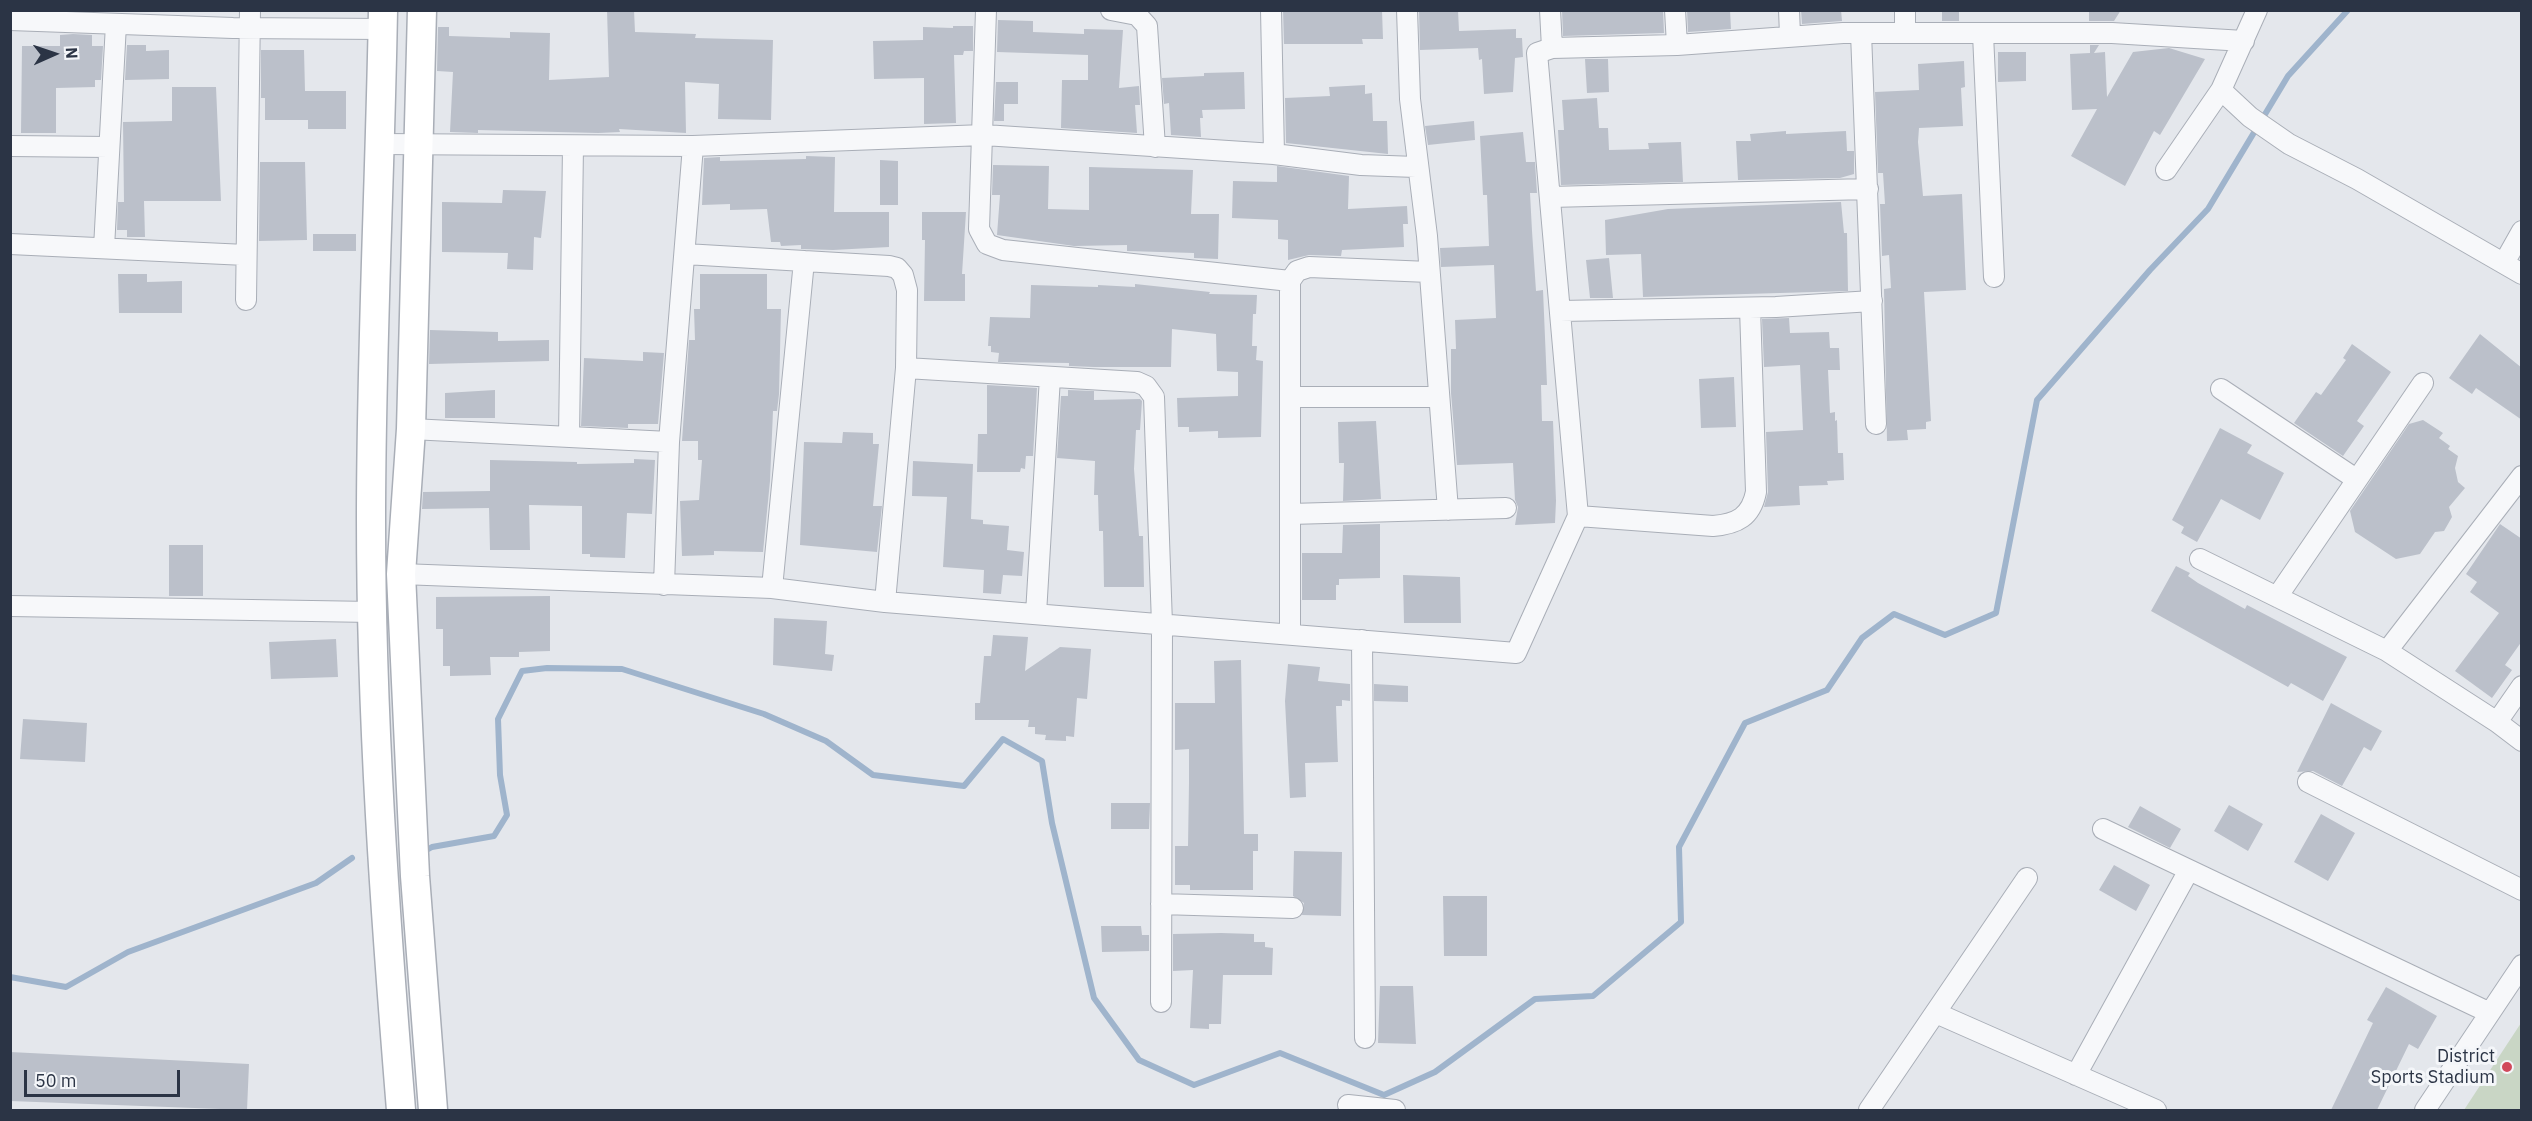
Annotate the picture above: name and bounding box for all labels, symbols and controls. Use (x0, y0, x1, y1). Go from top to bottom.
north arrow (24, 24, 84, 84)
text: N (62, 47, 82, 59)
place label: District Sports Stadium (2371, 1046, 2495, 1088)
scale bar (27, 1058, 183, 1096)
marker: District Sports Stadium (2500, 1060, 2514, 1074)
text: 50 m (35, 1069, 77, 1092)

